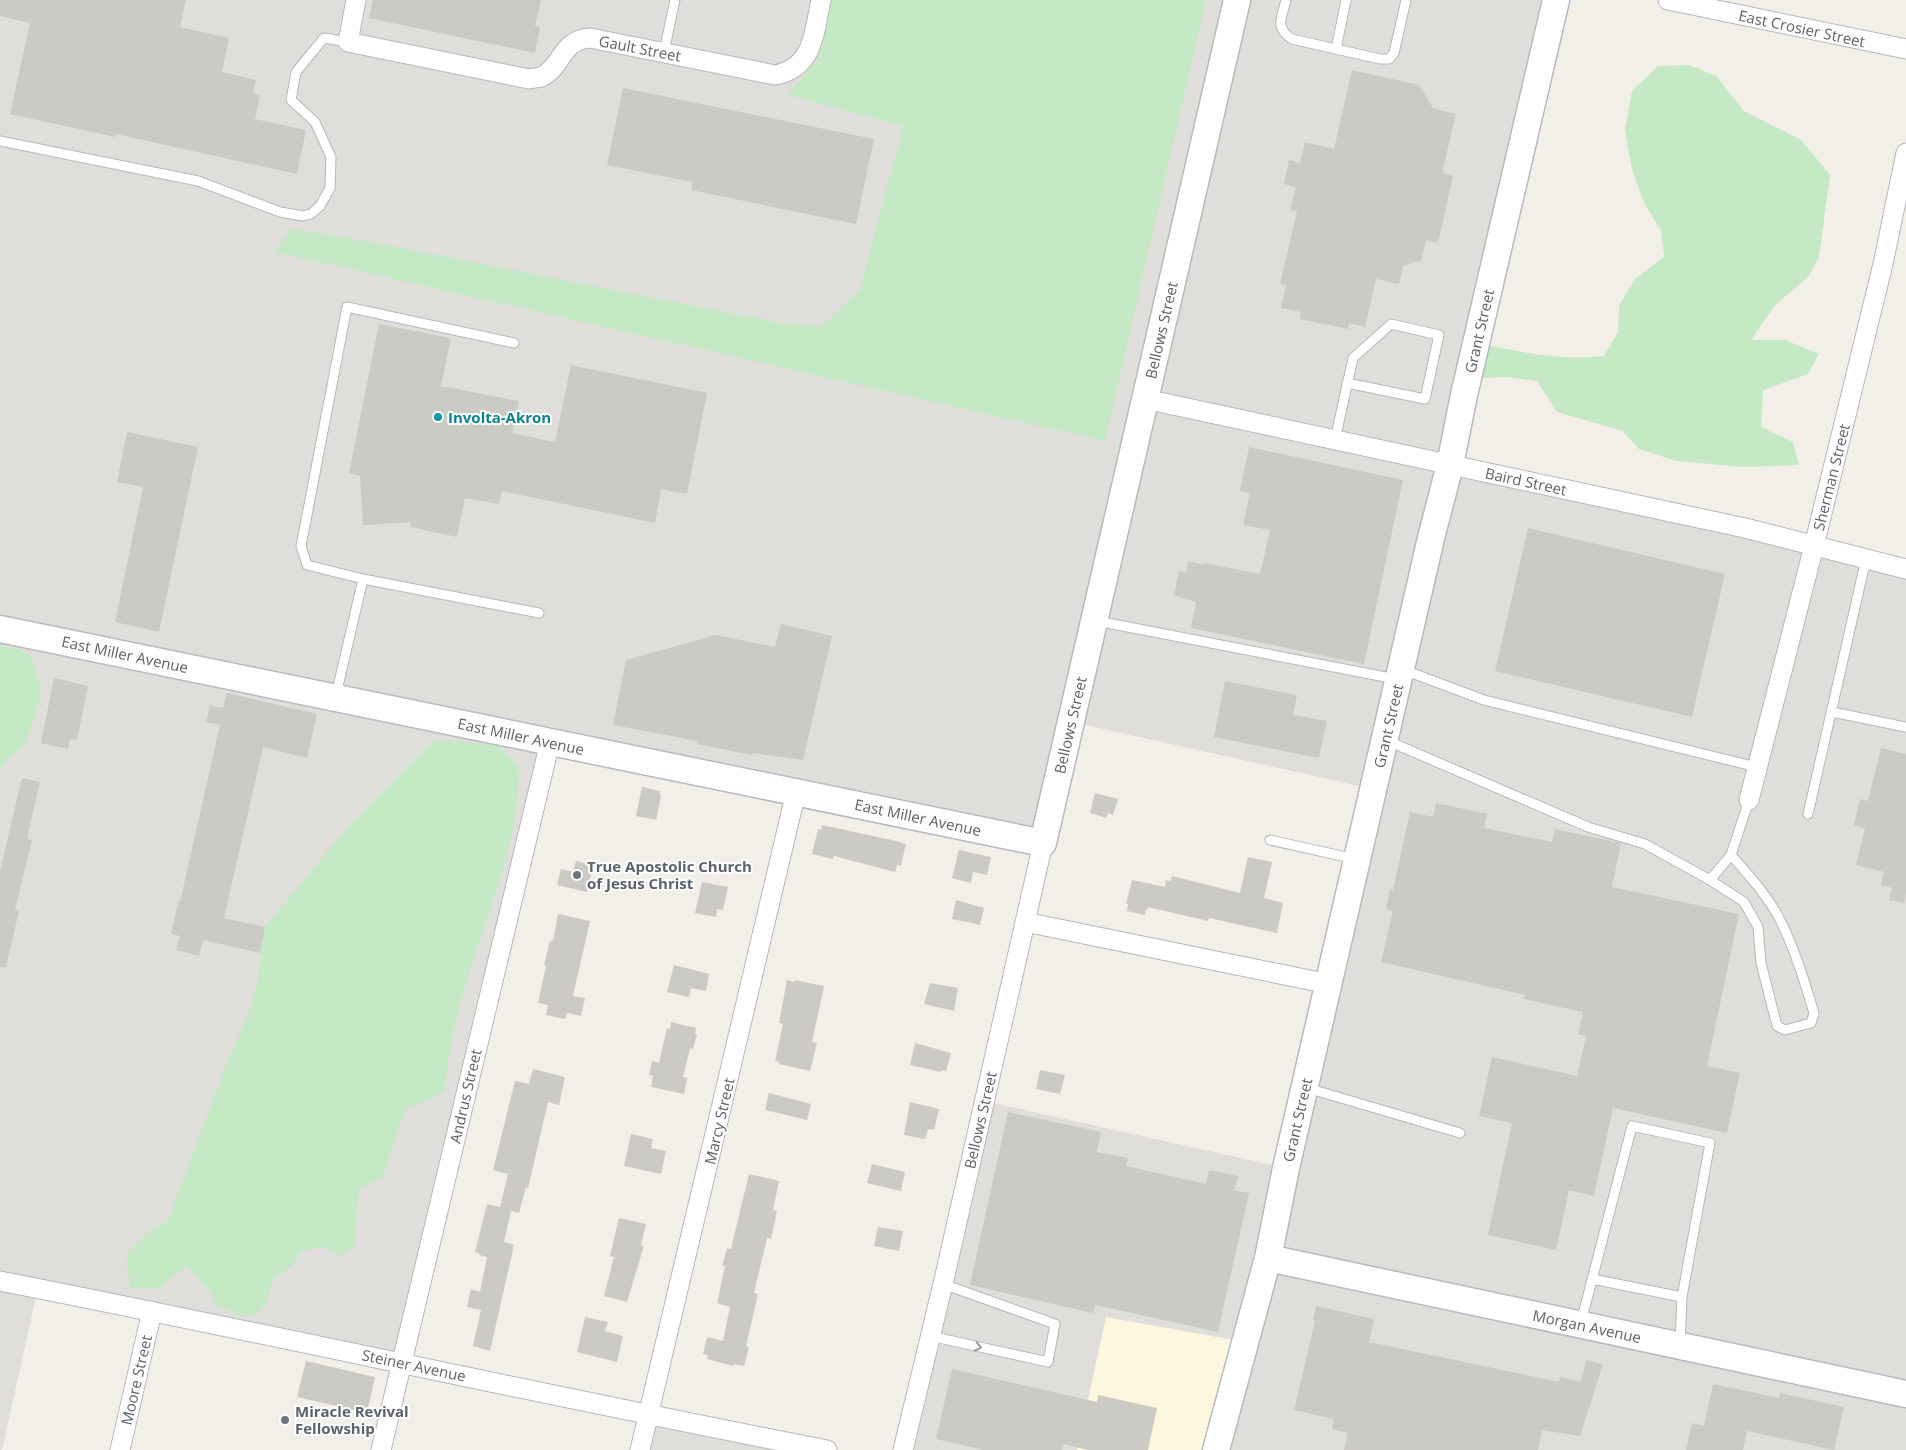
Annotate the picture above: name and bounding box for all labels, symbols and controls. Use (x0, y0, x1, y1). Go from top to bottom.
street label: East Crosier Street (1737, 5, 1867, 51)
street label: Gault Street (597, 30, 683, 66)
street label: Bellows Street (1140, 279, 1182, 381)
street label: Grant Street (1460, 287, 1498, 375)
place label: Involta-Akron (448, 407, 551, 427)
marker: Involta-Akron (432, 411, 444, 423)
street label: Sherman Street (1808, 422, 1854, 532)
street label: Baird Street (1483, 463, 1569, 499)
street label: East Miller Avenue (60, 631, 190, 677)
street label: Bellows Street (1049, 674, 1091, 776)
street label: Grant Street (1369, 682, 1407, 770)
street label: East Miller Avenue (456, 713, 586, 759)
street label: East Miller Avenue (853, 794, 983, 840)
place label: True Apostolic Church of Jesus Christ (587, 856, 752, 893)
marker: True Apostolic Church of Jesus Christ (571, 869, 583, 881)
street label: Andrus Street (444, 1047, 486, 1145)
street label: Bellows Street (959, 1069, 1001, 1171)
street label: Marcy Street (699, 1076, 739, 1166)
street label: Grant Street (1278, 1076, 1316, 1164)
street label: Morgan Avenue (1531, 1305, 1643, 1347)
street label: Moore Street (116, 1333, 156, 1427)
one-way arrow (973, 1341, 982, 1351)
street label: Steiner Avenue (360, 1344, 468, 1386)
place label: Miracle Revival Fellowship (295, 1401, 409, 1438)
marker: Miracle Revival Fellowship (279, 1414, 291, 1426)

